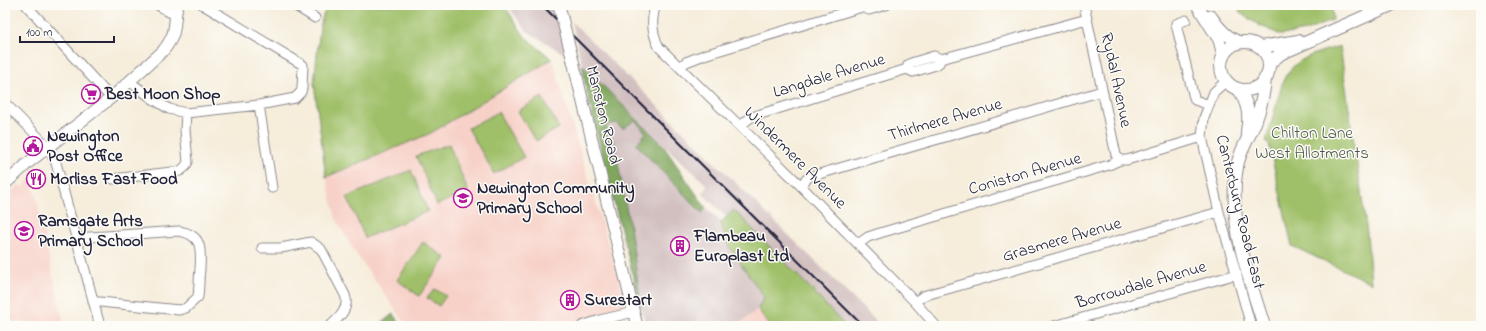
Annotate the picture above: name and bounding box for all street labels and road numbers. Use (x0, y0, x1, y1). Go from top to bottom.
street label: Rydal Avenue (1093, 30, 1138, 130)
street label: Langdale Avenue (770, 47, 889, 107)
street label: Manston Road (579, 63, 627, 167)
street label: Thirlmere Avenue (885, 92, 1005, 148)
street label: Windermere Avenue (738, 101, 852, 215)
street label: Canterbury Road East (1208, 132, 1271, 292)
street label: Coniston Avenue (966, 146, 1085, 202)
street label: Grasmere Avenue (1000, 211, 1125, 269)
street label: Borrowdale Avenue (1072, 254, 1210, 316)

